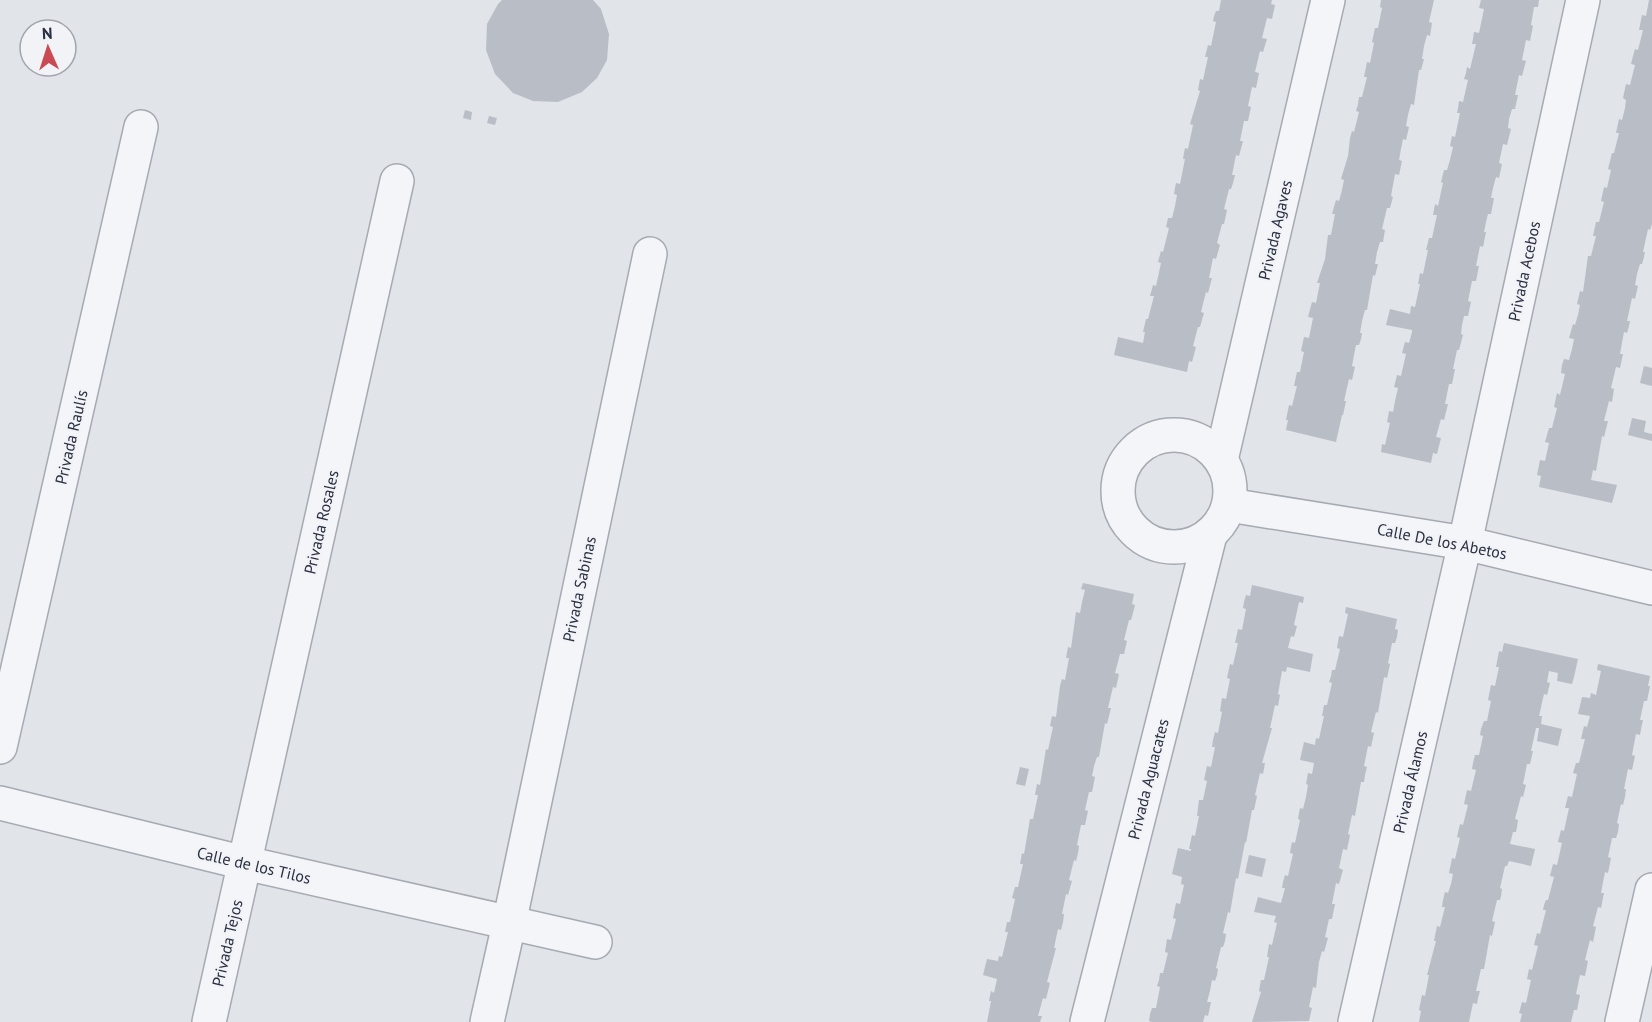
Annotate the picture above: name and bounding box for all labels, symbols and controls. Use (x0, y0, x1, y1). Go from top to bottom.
north arrow (18, 18, 78, 78)
text: N (41, 23, 53, 43)
street label: Privada Agaves (1254, 178, 1296, 282)
street label: Privada Acebos (1504, 219, 1544, 323)
street label: Privada Raulís (50, 388, 92, 486)
street label: Privada Rosales (299, 468, 343, 576)
street label: Calle De los Abetos (1375, 519, 1509, 563)
street label: Privada Sabinas (558, 534, 600, 644)
street label: Privada Aguacates (1123, 716, 1173, 841)
street label: Privada Álamos (1389, 729, 1432, 835)
street label: Calle de los Tilos (195, 842, 313, 888)
street label: Privada Tejos (207, 897, 247, 988)

